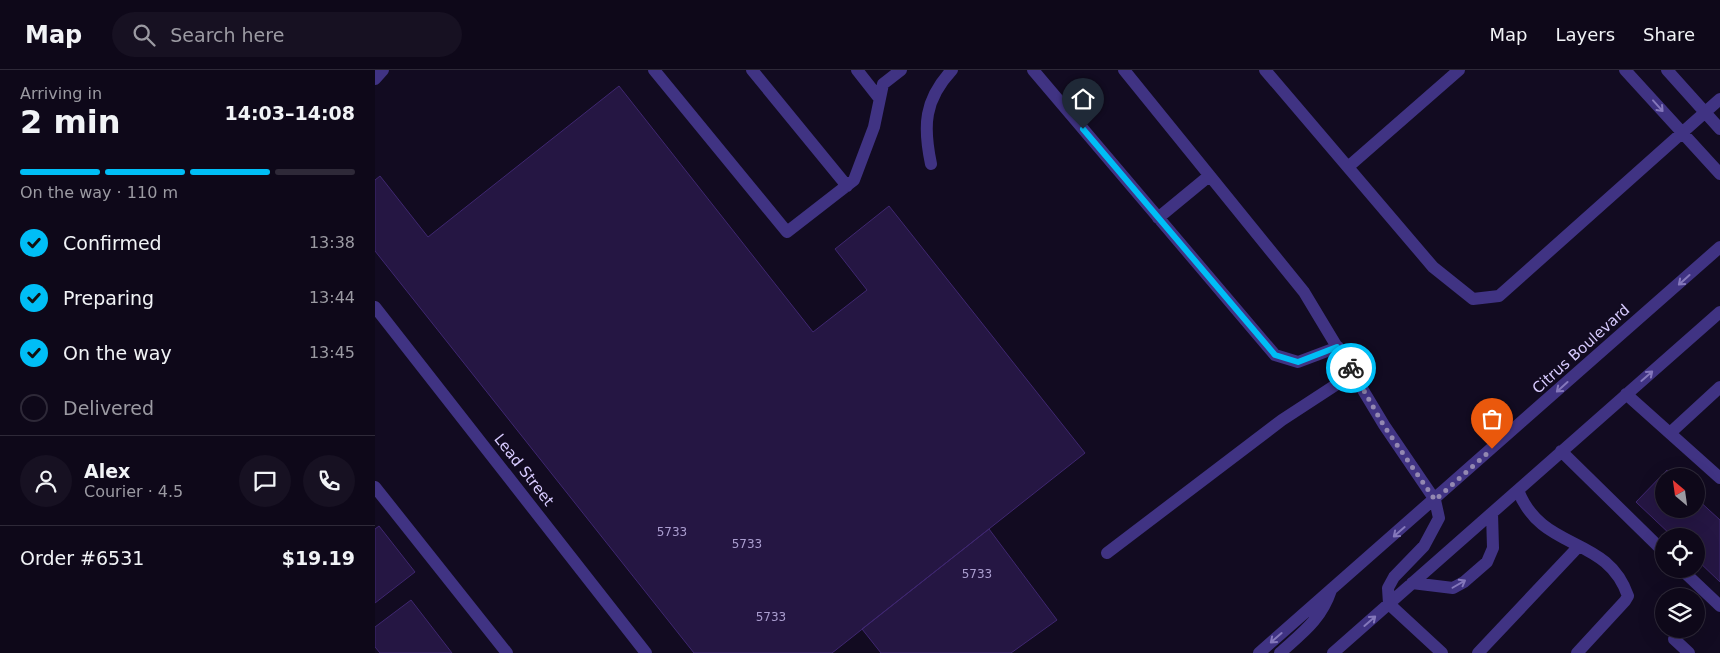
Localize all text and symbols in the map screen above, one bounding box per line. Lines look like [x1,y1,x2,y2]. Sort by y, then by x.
search box [112,12,462,57]
text: Map [25,21,82,49]
icon: search [130,21,158,49]
text: Search here [170,24,284,46]
text: Map [1489,24,1527,45]
text: Layers [1555,24,1615,45]
text: Share [1643,24,1695,45]
pin [1062,78,1104,129]
text: Arriving in [20,84,102,103]
icon: home [1069,85,1097,113]
one-way arrow [1652,100,1664,113]
text: 14:03–14:08 [225,102,355,124]
text: 2 min [20,103,121,141]
text: On the way · 110 m [20,183,178,202]
icon: check [20,229,48,257]
text: Confirmed [63,232,162,254]
text: 13:38 [309,233,355,252]
one-way arrow [1677,274,1690,285]
icon: check [20,284,48,312]
text: Preparing [63,287,154,309]
text: 13:44 [309,288,355,307]
street label: Citrus Boulevard [1529,301,1633,397]
icon: check [20,339,48,367]
text: On the way [63,342,172,364]
text: 13:45 [309,343,355,362]
courier [1326,343,1376,393]
icon: bike [1337,354,1365,382]
one-way arrow [1640,370,1653,382]
one-way arrow [1556,382,1569,393]
text: Delivered [63,397,154,419]
pin [1471,398,1513,449]
icon: bag [1478,405,1506,433]
street label: Lead Street [490,430,558,510]
button: person [20,455,72,507]
button: chat [239,455,291,507]
button: phone [303,455,355,507]
text: Alex [84,460,130,482]
north arrow [1655,468,1705,518]
map controls [1655,468,1705,638]
text: Courier · 4.5 [84,482,183,501]
house number: 5733 [657,525,687,539]
one-way arrow [1392,526,1405,538]
button: locate [1655,528,1705,578]
house number: 5733 [732,537,762,551]
text: Order #6531 [20,547,144,569]
text: $19.19 [282,547,355,569]
house number: 5733 [962,567,992,581]
one-way arrow [1452,579,1467,589]
button: layers [1655,588,1705,638]
house number: 5733 [756,610,786,624]
one-way arrow [1364,615,1377,627]
one-way arrow [1269,633,1282,644]

